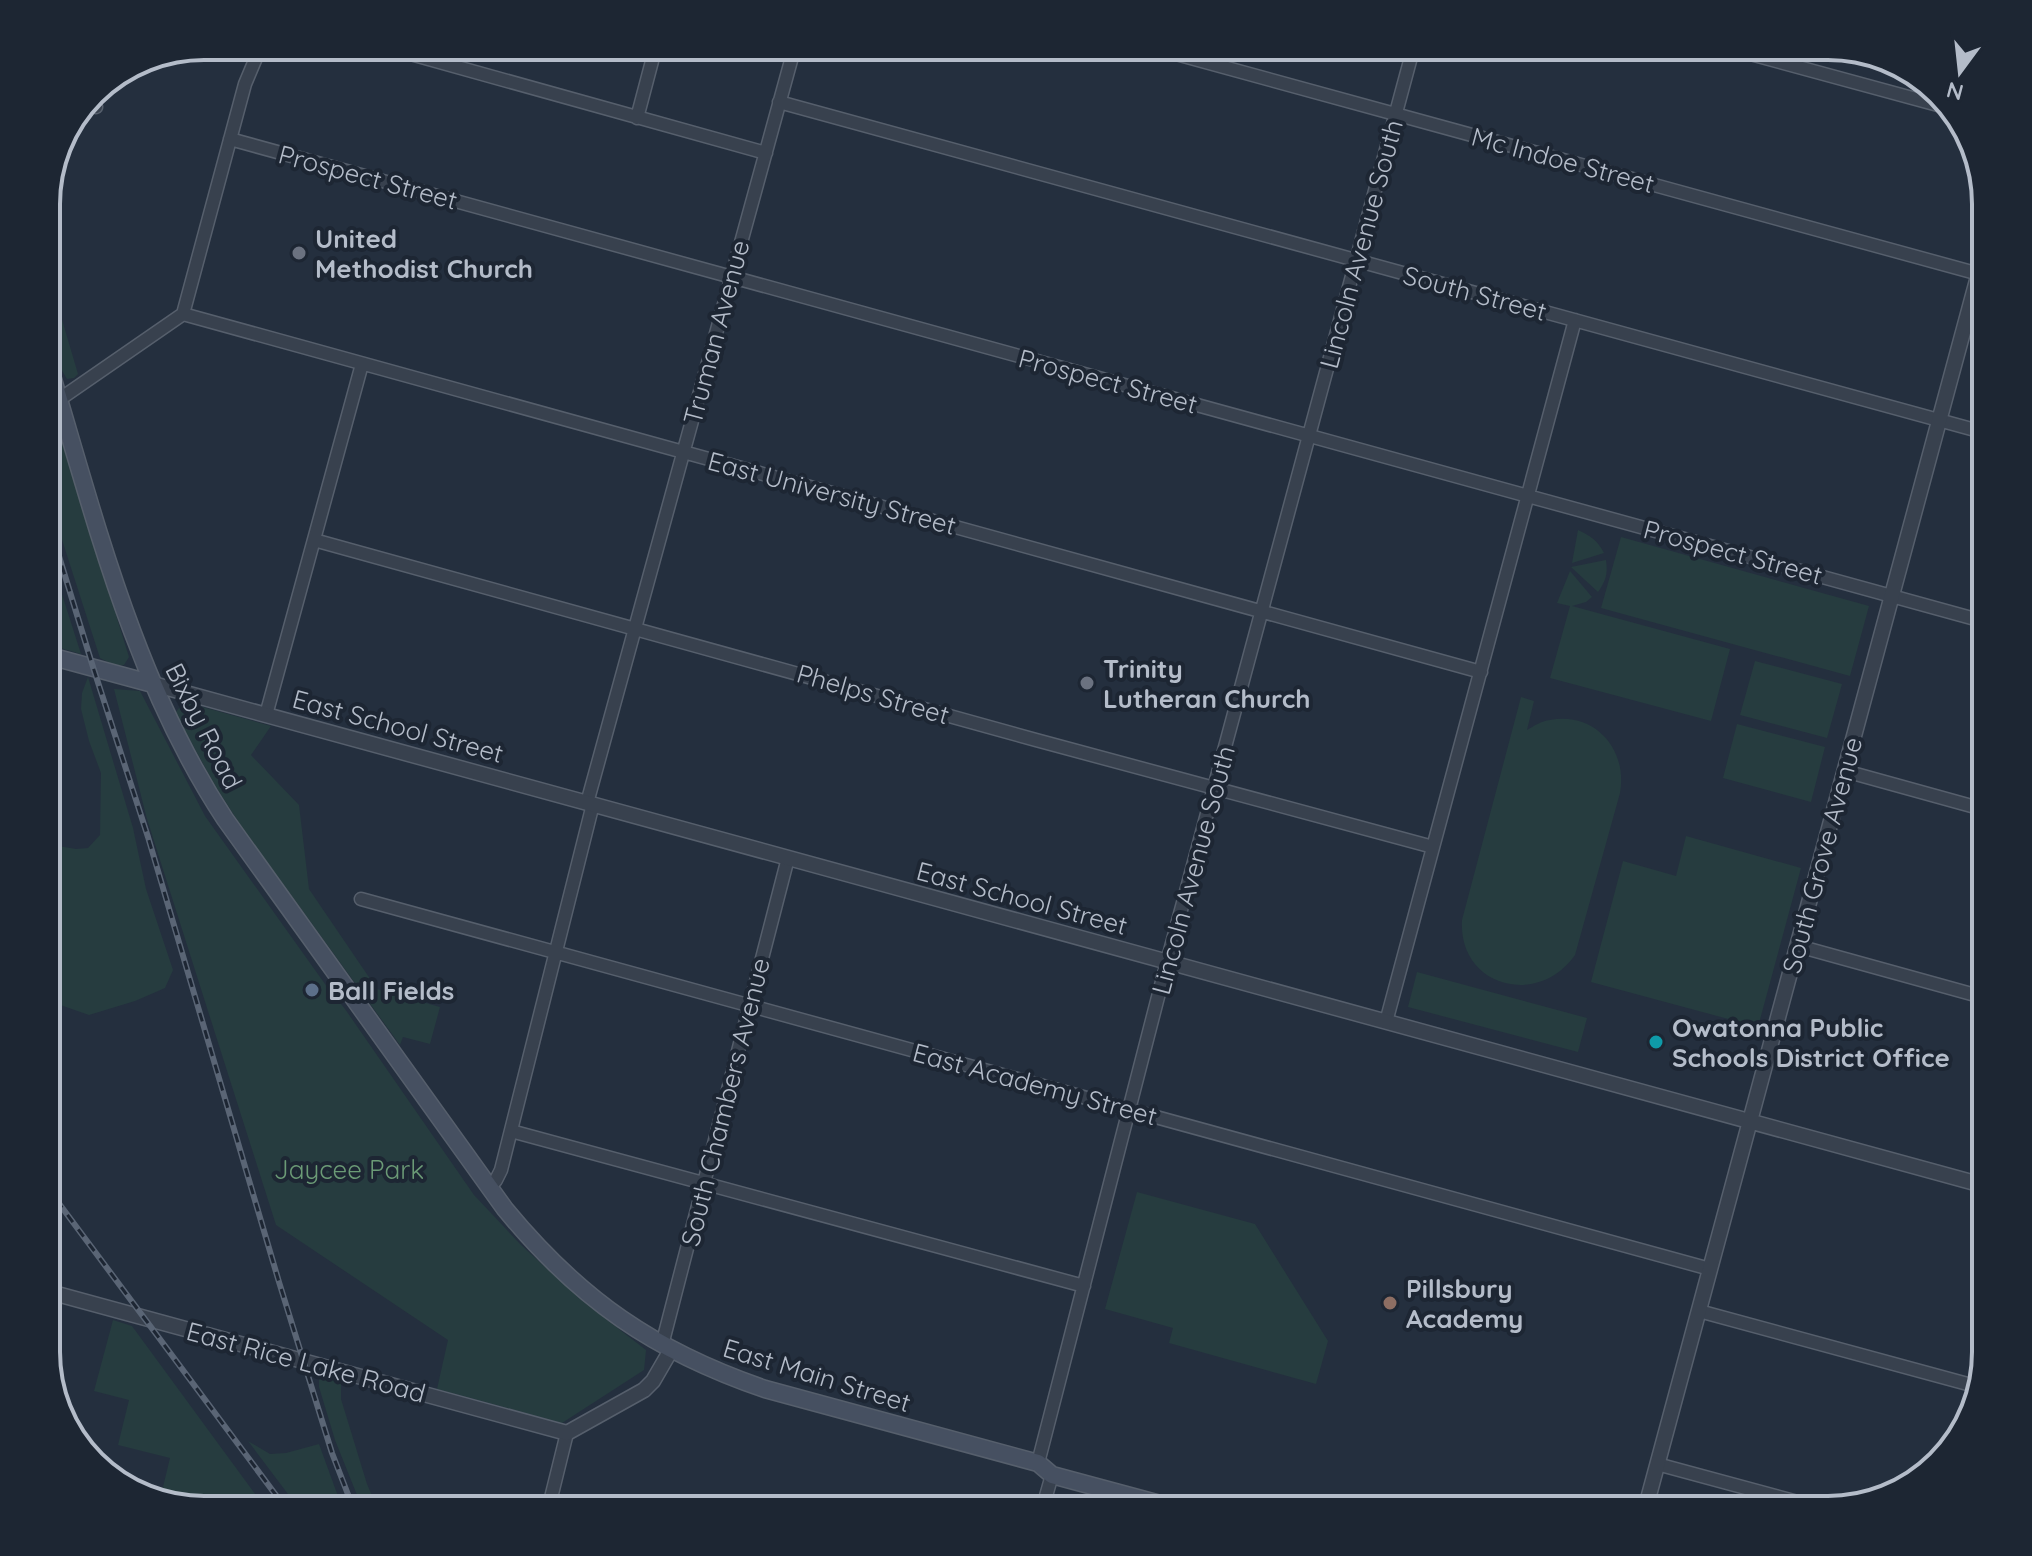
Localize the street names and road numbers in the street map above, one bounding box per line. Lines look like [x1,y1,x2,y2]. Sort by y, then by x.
street label: Lincoln Avenue South [1312,116,1410,372]
street label: Mc Indoe Street [1468,120,1658,200]
street label: Prospect Street [275,137,461,217]
street label: Truman Avenue [676,236,756,428]
street label: South Street [1400,258,1550,328]
street label: Prospect Street [1015,341,1201,421]
street label: East University Street [704,444,960,542]
street label: Prospect Street [1640,512,1826,592]
street label: Phelps Street [793,656,953,732]
street label: Bixby Road [158,657,250,795]
street label: East School Street [289,682,507,770]
street label: South Grove Avenue [1775,733,1869,977]
street label: Lincoln Avenue South [1144,742,1242,998]
street label: East School Street [913,854,1131,942]
street label: South Chambers Avenue [673,955,777,1249]
street label: East Academy Street [909,1035,1161,1133]
street label: East Rice Lake Road [183,1314,429,1410]
street label: East Main Street [719,1331,915,1419]

